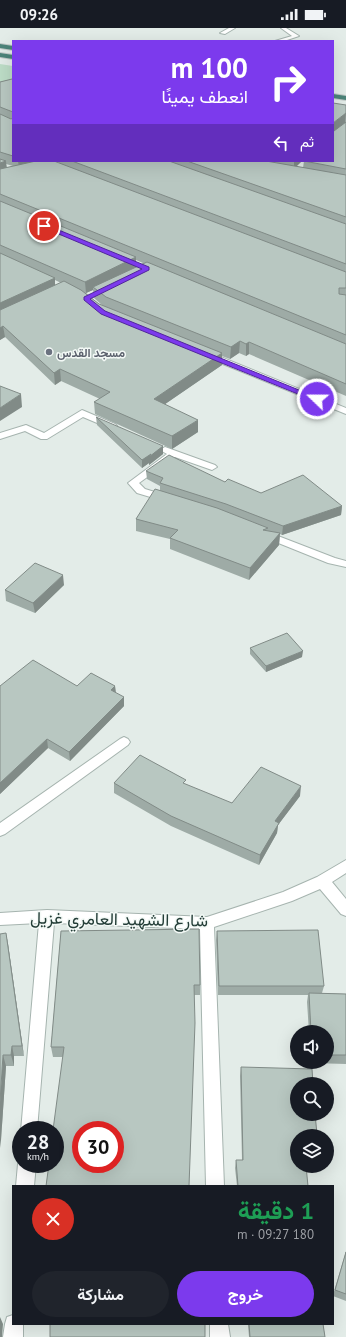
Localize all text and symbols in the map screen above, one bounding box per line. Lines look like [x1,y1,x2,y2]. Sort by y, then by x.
text: 09:26 [20,5,58,24]
text: 100 m [171,49,248,86]
icon: right [262,56,314,108]
text: انعطف يمينًا [161,85,248,108]
icon: left [270,132,292,154]
text: ثم [300,132,314,151]
pin [27,209,61,243]
icon: arrive [33,215,55,237]
place label: مسجد القدس [57,345,125,360]
marker: مسجد القدس [44,347,54,357]
position arrow [296,378,338,420]
street label: شارع الشهيد العامري غزيل [30,906,208,935]
map controls [290,1025,334,1173]
button: sound [290,1025,334,1069]
button: search [290,1077,334,1121]
speed limit sign: 30 [72,1121,124,1173]
text: 28 [27,1129,49,1155]
button: layers [290,1129,334,1173]
text: km/h [27,1150,49,1163]
text: 1 دقيقة [238,1195,314,1226]
button: close [32,1198,74,1240]
text: 180 m · 09:27 [237,1226,314,1243]
button: مشاركة [32,1271,169,1317]
button: خروج [177,1271,314,1317]

